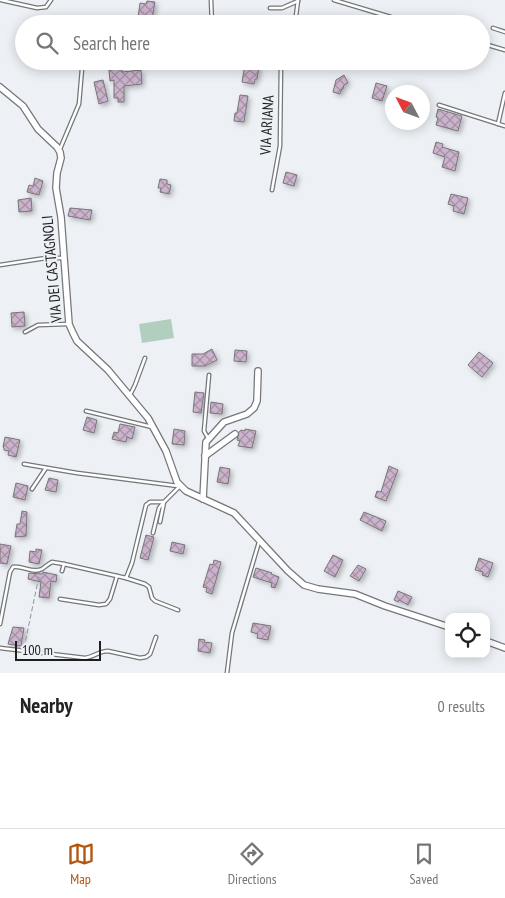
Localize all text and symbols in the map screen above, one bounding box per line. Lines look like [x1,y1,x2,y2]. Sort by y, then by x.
search box [15,15,490,70]
icon: search [33,29,61,57]
text: Search here [73,31,150,55]
north arrow [385,85,430,130]
street label: VIA ARIANA [255,94,278,156]
street label: VIA DEI CASTAGNOLI [37,215,66,324]
map controls [445,613,490,658]
button: locate [445,613,490,658]
scale bar [15,638,101,661]
text: 100 m [22,641,53,659]
text: Nearby [20,692,73,719]
text: 0 results [438,696,485,716]
tab: Map [67,840,95,888]
tab: Directions [228,840,276,888]
tab: Saved [410,840,438,888]

